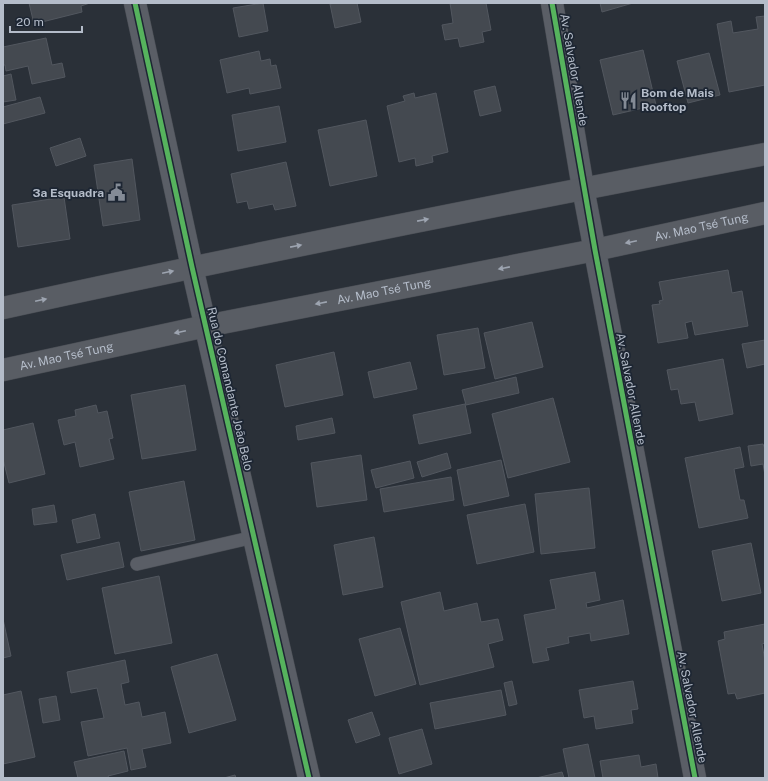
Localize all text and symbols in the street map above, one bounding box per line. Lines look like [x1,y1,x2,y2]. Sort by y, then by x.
scale bar [10,8,82,34]
street label: Av. Salvador Allende [557,13,591,128]
text: 20 m [16,15,44,29]
place label: Bom de Mais Rooftop [641,86,714,114]
restaurant icon: Bom de Mais Rooftop [618,90,638,110]
public building icon: 3a Esquadra [107,183,127,203]
place label: 3a Esquadra [32,186,104,200]
street label: Av. Mao Tsé Tung [653,210,750,244]
one-way arrow [417,217,429,223]
one-way arrow [625,239,637,245]
one-way arrow [289,243,302,249]
one-way arrow [498,265,510,271]
one-way arrow [162,269,174,275]
street label: Av. Mao Tsé Tung [336,275,432,307]
one-way arrow [35,296,47,302]
one-way arrow [315,301,327,307]
street label: Rua do Comandante João Belo [204,306,256,472]
one-way arrow [174,329,186,335]
street label: Av. Salvador Allende [613,332,649,446]
street label: Av. Mao Tsé Tung [18,339,115,373]
street label: Av. Salvador Allende [674,650,710,764]

